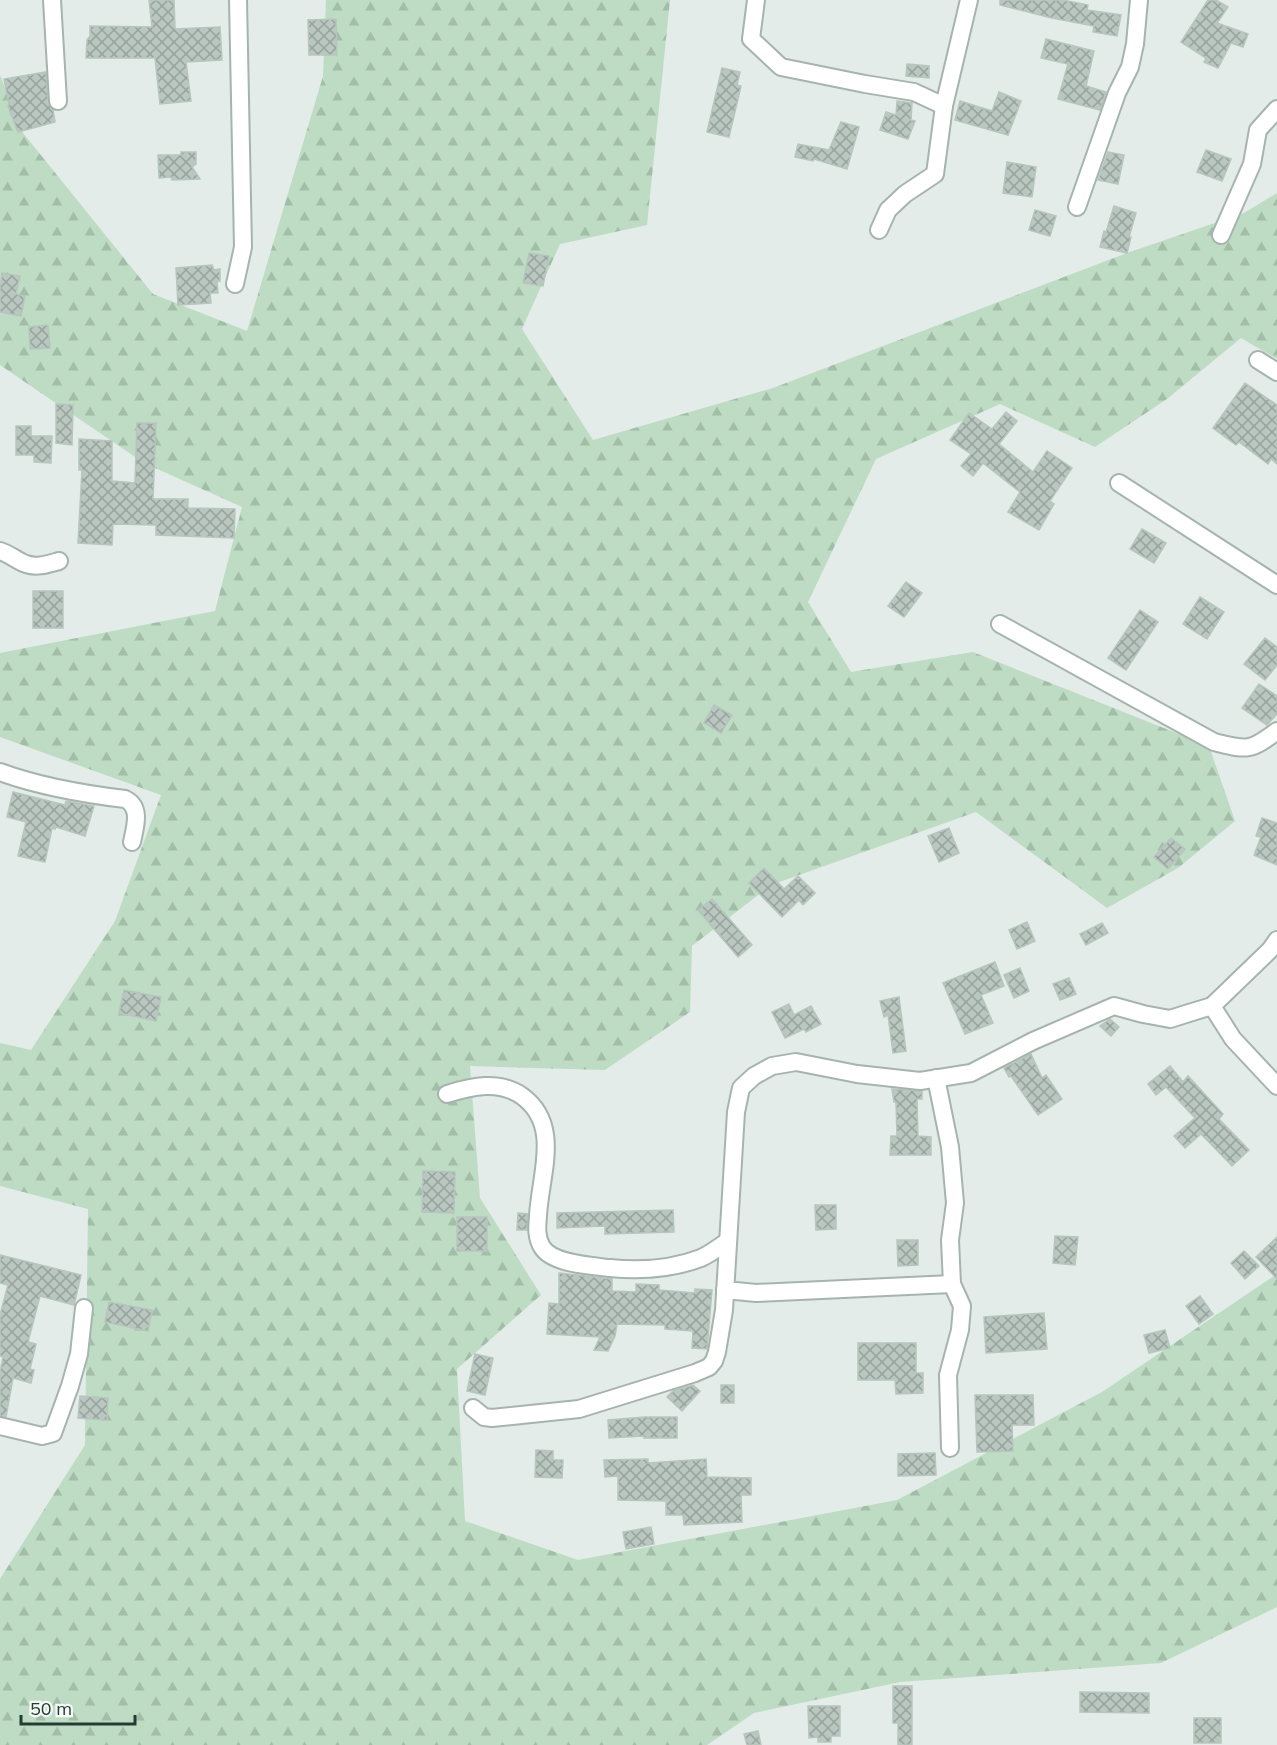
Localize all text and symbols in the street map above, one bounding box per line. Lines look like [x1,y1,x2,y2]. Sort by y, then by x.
scale bar [21,1688,135,1726]
text: 50 m [30,1697,72,1720]

